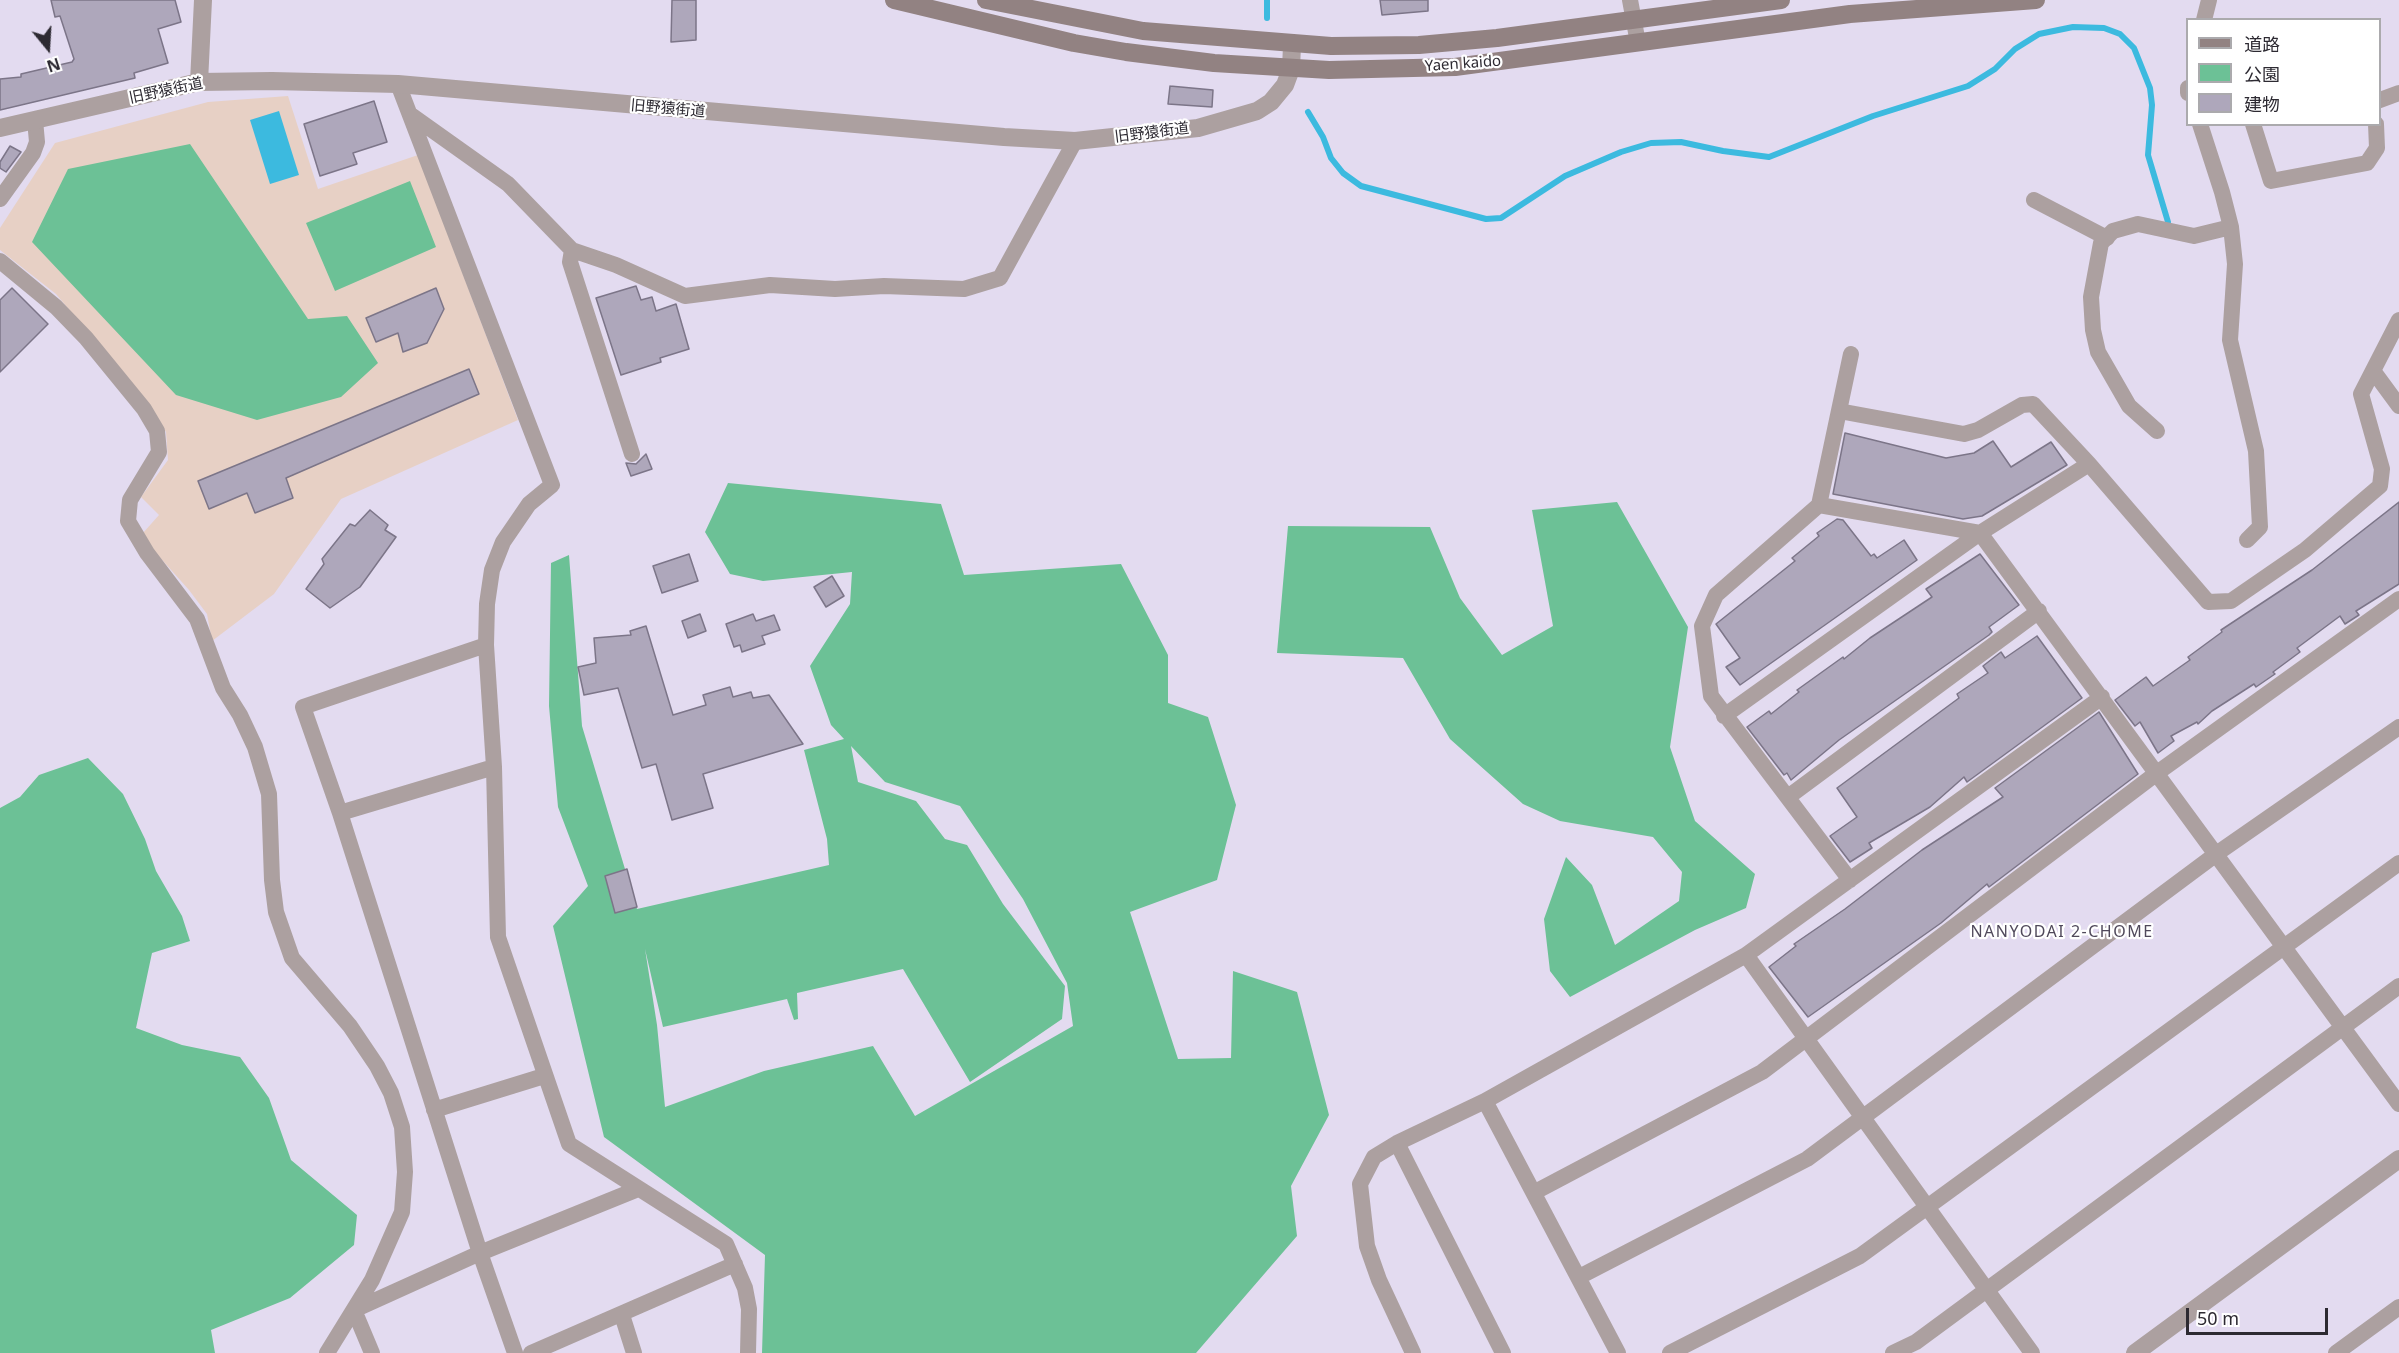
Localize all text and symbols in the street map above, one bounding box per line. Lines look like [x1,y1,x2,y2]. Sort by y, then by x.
north arrow [18,18,78,78]
legend [2186,18,2381,126]
text: 道路 [2244,32,2280,56]
street label: Yaen kaido [1424,52,1502,76]
text: N [44,53,63,78]
text: 公園 [2244,62,2280,86]
street label: 旧野猿街道 [127,74,205,108]
text: 建物 [2244,92,2280,116]
street label: 旧野猿街道 [630,97,706,121]
street label: 旧野猿街道 [1114,119,1190,147]
district label: NANYODAI 2-CHOME [1970,922,2154,942]
scale bar [2189,1296,2332,1334]
text: 50 m [2197,1306,2239,1330]

